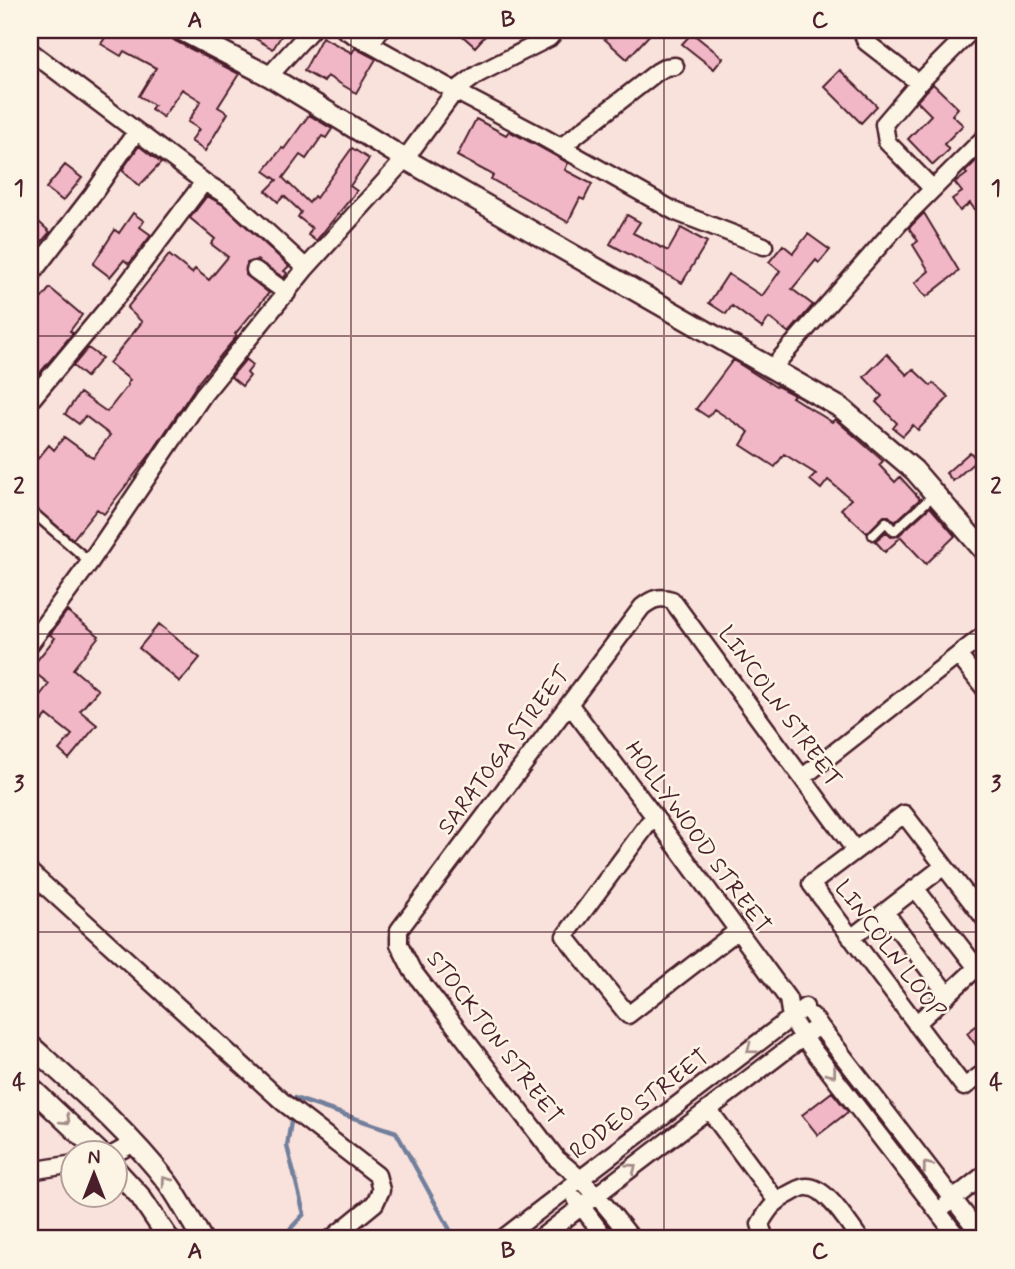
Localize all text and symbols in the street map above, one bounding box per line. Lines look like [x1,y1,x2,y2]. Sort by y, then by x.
text: A [187,6,203,36]
text: B [501,6,516,36]
text: C [812,6,829,36]
text: 1 [14,174,24,204]
text: 1 [991,174,1001,204]
text: 2 [13,472,25,502]
text: 2 [990,472,1002,502]
street label: LINCOLN STREET [710,620,848,794]
street label: SARATOGA STREET [432,660,579,841]
street label: HOLLYWOOD STREET [617,736,777,940]
text: 3 [14,770,25,800]
text: 3 [991,770,1002,800]
street label: LINCOLN LOOP [827,875,951,1026]
street label: STOCKTON STREET [419,945,569,1131]
one-way arrow [746,1040,759,1053]
street label: RODEO STREET [564,1043,716,1167]
one-way arrow [823,1065,836,1078]
text: 4 [12,1068,26,1098]
text: 4 [989,1068,1003,1098]
one-way arrow [58,1112,71,1124]
north arrow [60,1140,130,1210]
text: N [88,1146,100,1171]
one-way arrow [923,1161,936,1173]
one-way arrow [624,1164,637,1176]
one-way arrow [161,1177,174,1189]
text: A [187,1237,203,1267]
text: B [501,1237,516,1267]
text: C [812,1237,829,1267]

